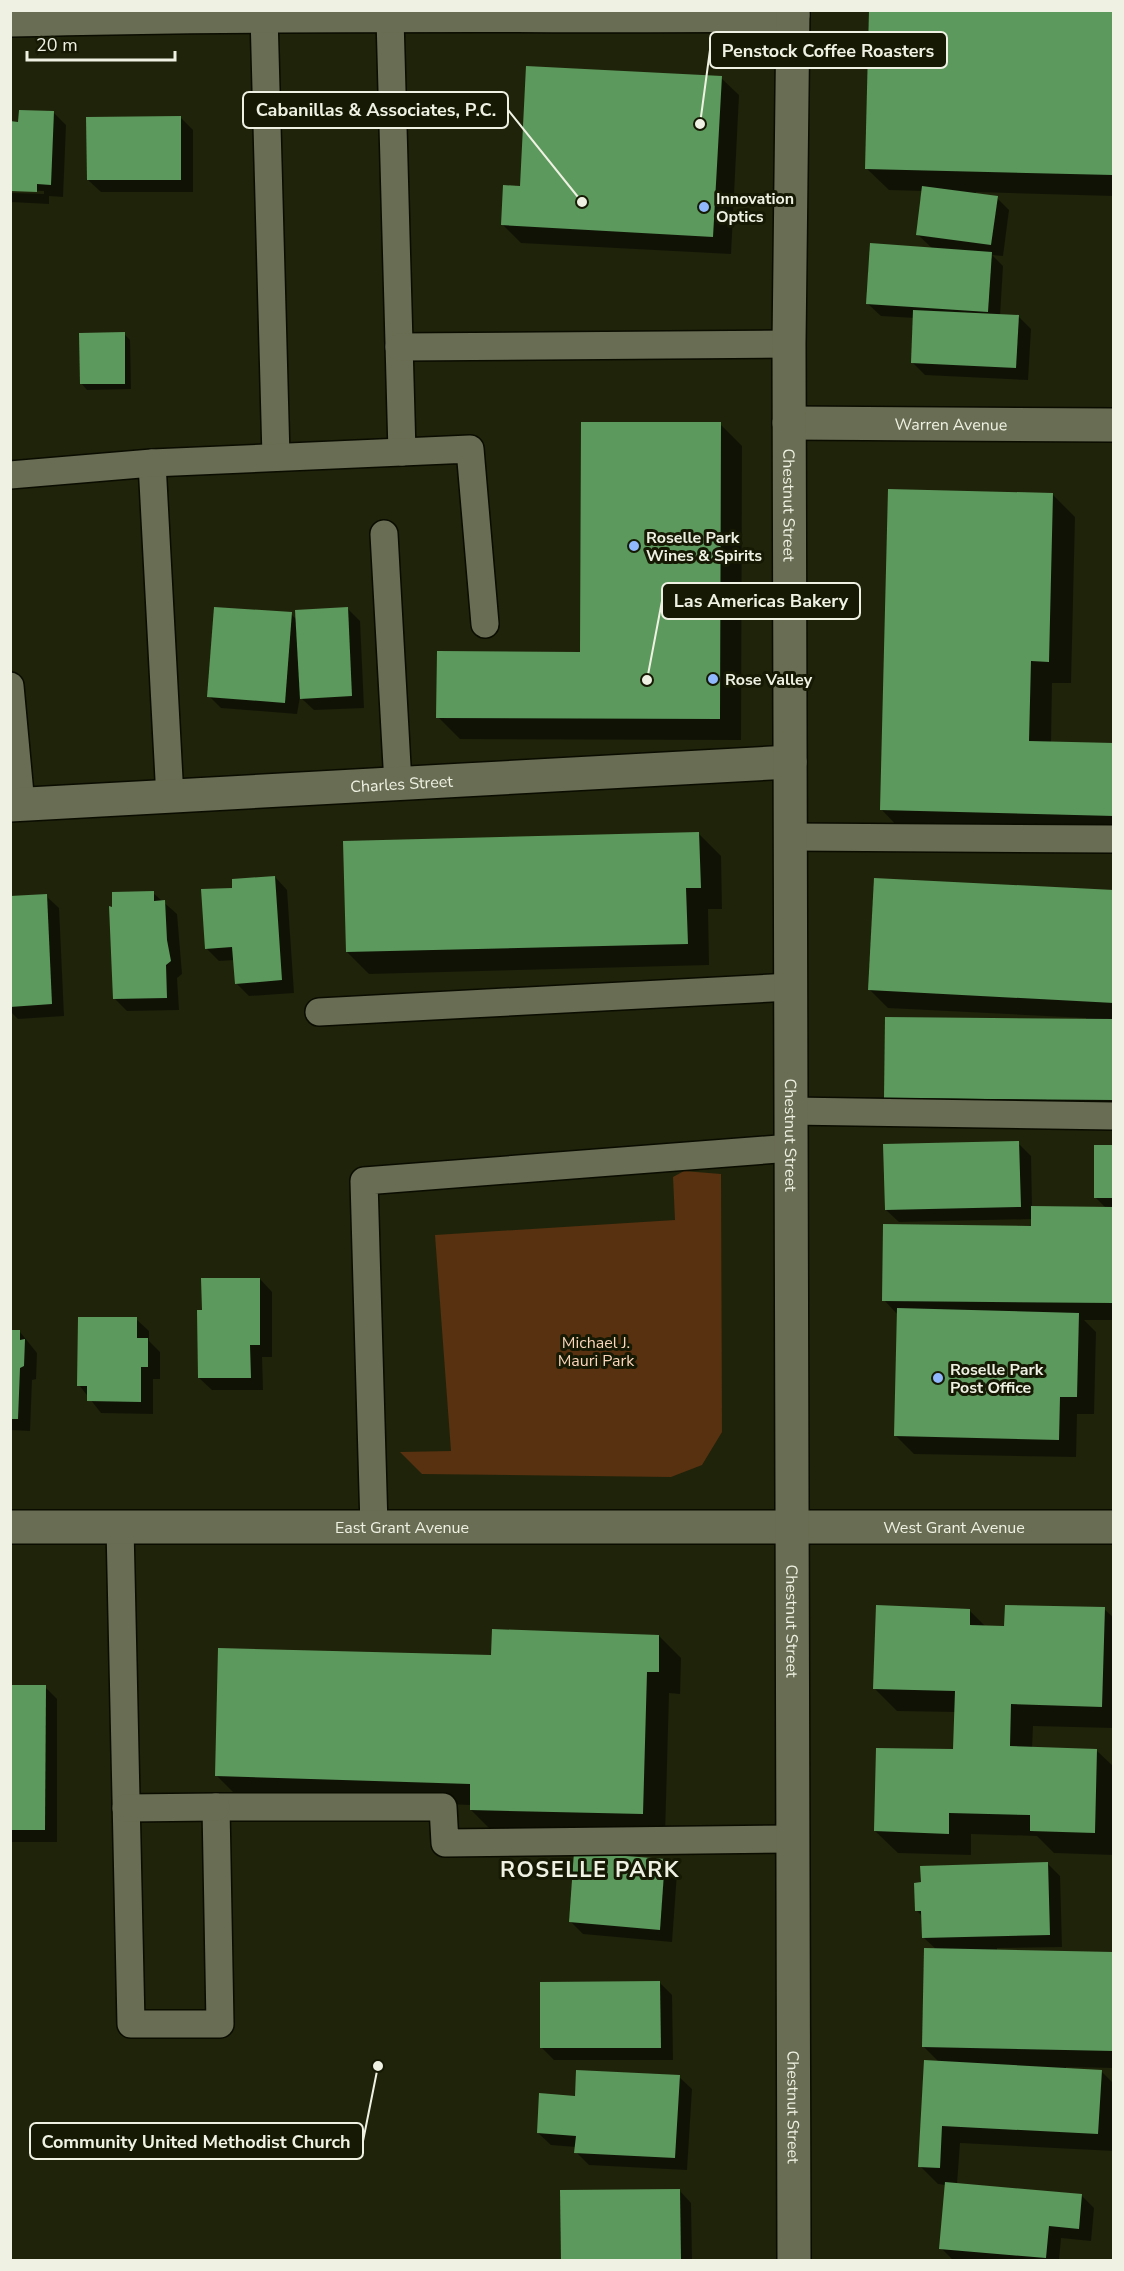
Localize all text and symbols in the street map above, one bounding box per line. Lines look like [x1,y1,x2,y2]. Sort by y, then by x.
scale bar [27,24,176,62]
callout: Penstock Coffee Roasters [710,32,947,68]
text: 20 m [36,33,78,57]
text: Penstock Coffee Roasters [722,39,934,63]
callout: Cabanillas & Associates, P.C. [243,92,508,128]
text: Cabanillas & Associates, P.C. [256,98,496,122]
place label: Innovation Optics [716,188,794,228]
marker: Innovation Optics [697,200,711,214]
street label: Warren Avenue [895,414,1007,436]
street label: Chestnut Street [777,448,800,562]
place label: Roselle Park Wines & Spirits [646,527,762,567]
marker: Roselle Park Wines & Spirits [627,539,641,553]
callout: Las Americas Bakery [662,583,860,619]
text: Las Americas Bakery [674,589,849,613]
place label: Rose Valley [725,669,813,691]
marker: Rose Valley [706,672,720,686]
street label: Charles Street [350,771,454,798]
street label: Chestnut Street [779,1078,801,1192]
park label: Michael J. Mauri Park [558,1332,635,1372]
place label: Roselle Park Post Office [950,1359,1044,1399]
marker: Roselle Park Post Office [931,1371,945,1385]
street label: East Grant Avenue [335,1517,469,1539]
street label: West Grant Avenue [883,1517,1025,1539]
street label: Chestnut Street [780,1564,802,1678]
district label: ROSELLE PARK [500,1855,680,1885]
street label: Chestnut Street [781,2050,804,2164]
callout: Community United Methodist Church [30,2123,363,2159]
text: Community United Methodist Church [41,2130,351,2154]

